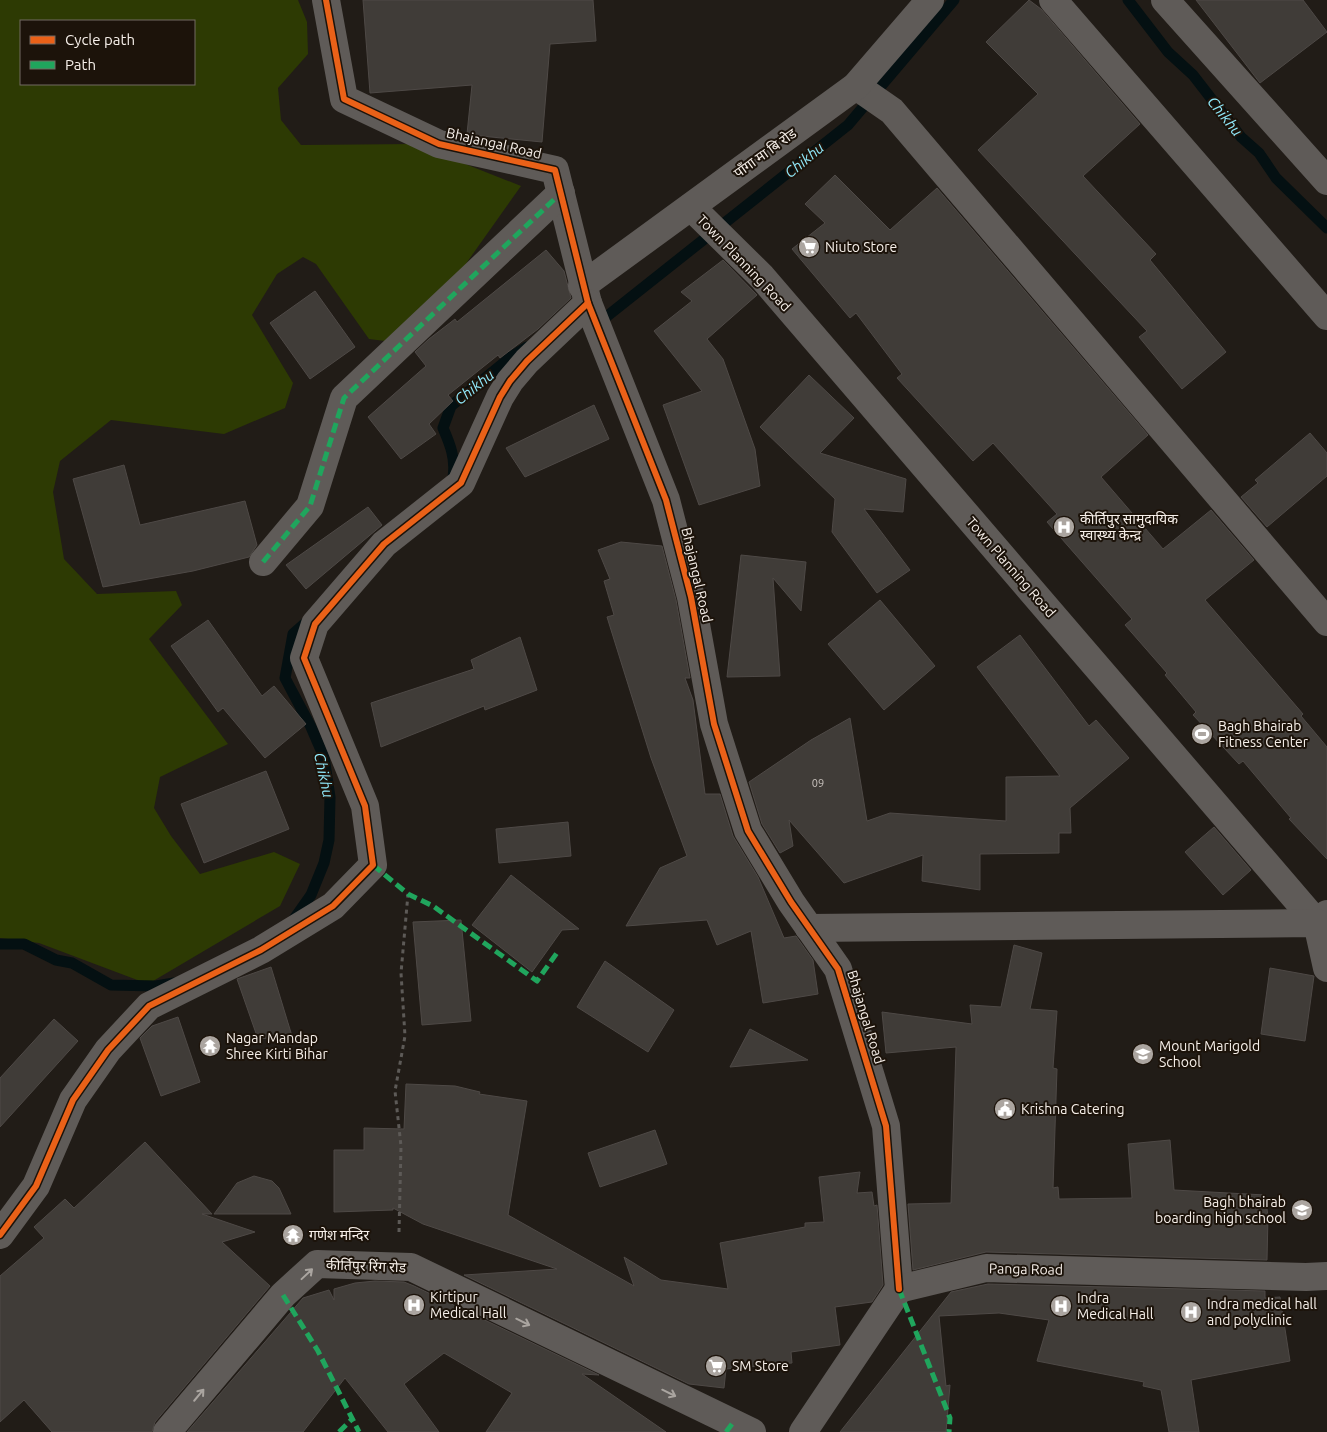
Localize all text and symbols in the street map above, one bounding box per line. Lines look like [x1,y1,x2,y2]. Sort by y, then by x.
legend [20,20,195,85]
text: Cycle path [65,31,135,48]
text: Path [65,56,96,73]
water label: Chikhu [1204,93,1246,139]
street label: Bhajangal Road [445,124,543,162]
street label: पाँगा मा बि रोड [730,124,800,181]
water label: Chikhu [781,139,827,181]
street label: Town Planning Road [694,212,794,314]
supermarket icon: Niuto Store [797,235,821,259]
place label: Niuto Store [825,239,897,255]
water label: Chikhu [451,366,497,408]
place label: कीर्तिपुर सामुदायिक स्वास्थ्य केन्द्र [1080,511,1178,543]
street label: Town Planning Road [963,514,1059,620]
hospital icon: कीर्तिपुर सामुदायिक स्वास्थ्य केन्द्र [1052,515,1076,539]
street label: Bhajangal Road [678,526,716,624]
place label: Bagh Bhairab Fitness Center [1218,718,1309,750]
sports icon: Bagh Bhairab Fitness Center [1190,722,1214,746]
water label: Chikhu [311,751,337,799]
house number: 09 [812,777,824,789]
street label: Bhajangal Road [844,968,888,1066]
place label: Nagar Mandap Shree Kirti Bihar [226,1030,328,1062]
temple icon: Nagar Mandap Shree Kirti Bihar [198,1034,222,1058]
place label: Mount Marigold School [1159,1038,1260,1070]
school or university icon: Mount Marigold School [1131,1042,1155,1066]
public building icon: Krishna Catering [993,1097,1017,1121]
place label: Krishna Catering [1021,1101,1124,1117]
place label: Bagh bhairab boarding high school [1155,1194,1286,1226]
school or university icon: Bagh bhairab boarding high school [1290,1198,1314,1222]
temple icon: गणेश मन्दिर [281,1223,305,1247]
place label: गणेश मन्दिर [309,1226,369,1243]
street label: कीर्तिपुर रिंग रोड [326,1257,407,1277]
street label: Panga Road [989,1260,1063,1278]
one-way arrow [300,1268,313,1279]
place label: Kirtipur Medical Hall [430,1289,507,1321]
place label: Indra Medical Hall [1077,1290,1154,1322]
hospital icon: Kirtipur Medical Hall [402,1293,426,1317]
hospital icon: Indra Medical Hall [1049,1294,1073,1318]
place label: Indra medical hall and polyclinic [1207,1296,1317,1328]
hospital icon: Indra medical hall and polyclinic [1179,1300,1203,1324]
one-way arrow [515,1318,530,1327]
supermarket icon: SM Store [704,1354,728,1378]
place label: SM Store [732,1358,789,1374]
one-way arrow [193,1389,204,1402]
one-way arrow [661,1389,676,1398]

